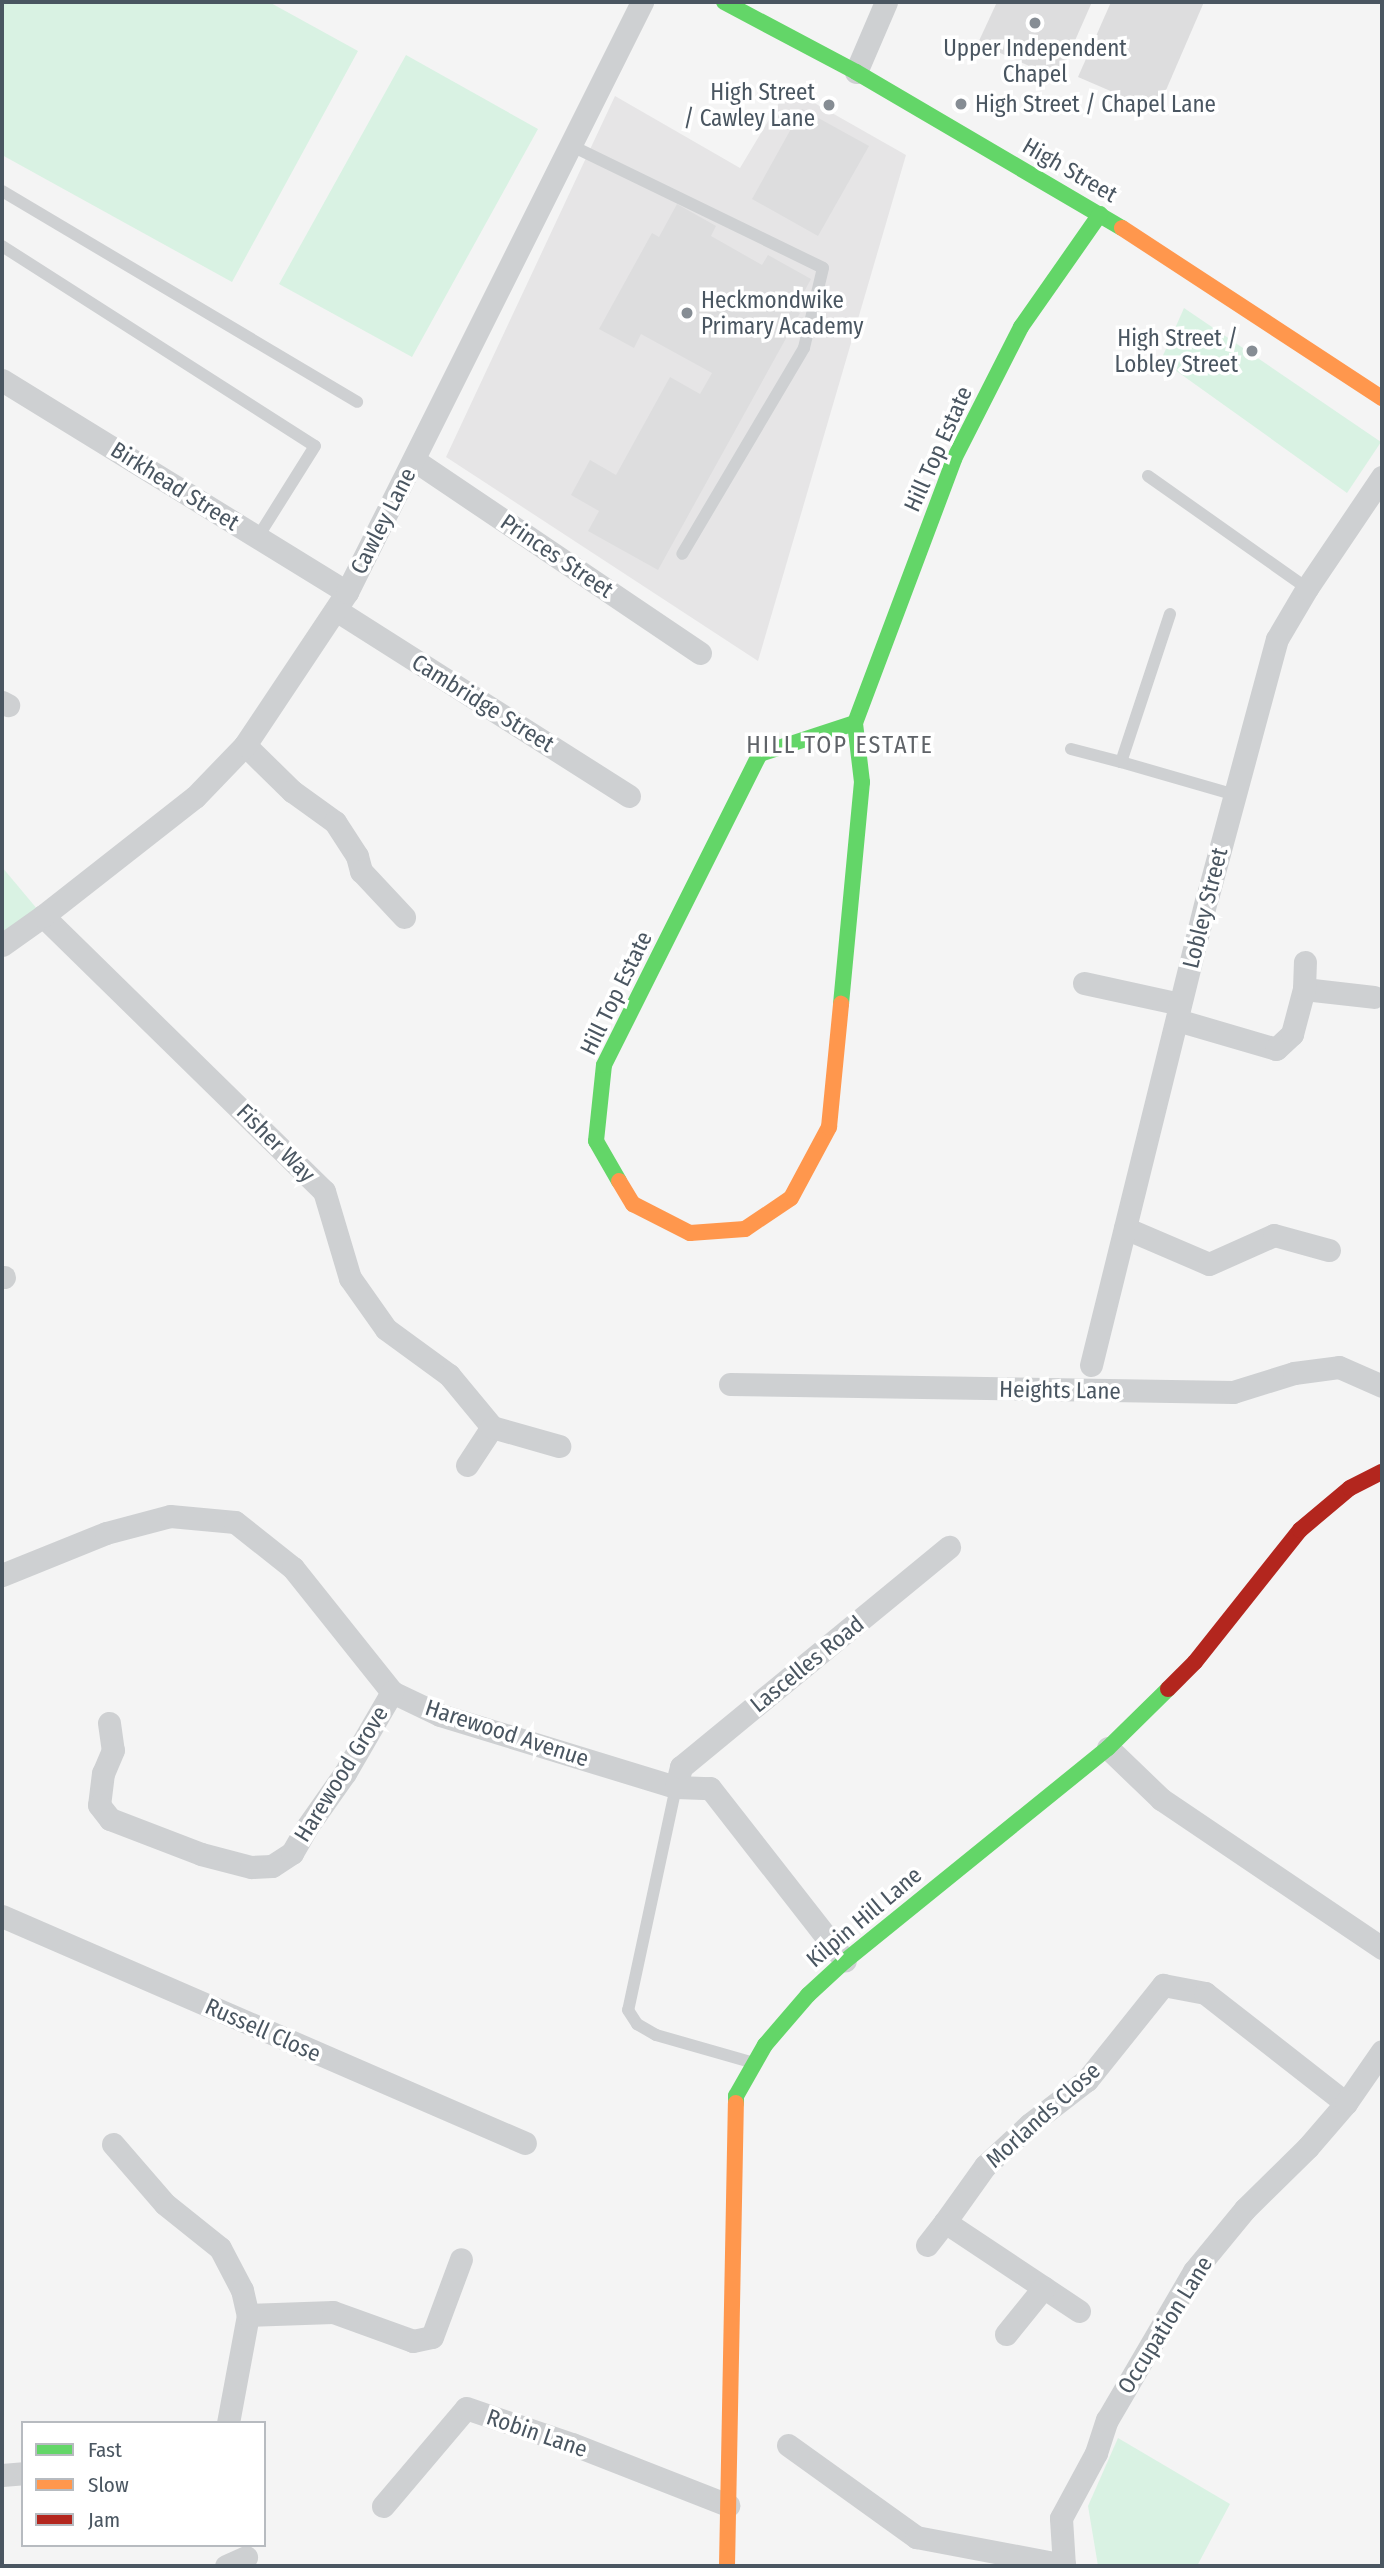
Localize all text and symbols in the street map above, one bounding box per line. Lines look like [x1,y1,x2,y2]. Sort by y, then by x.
marker: Upper Independent Chapel [1027,15,1043,31]
place label: Upper Independent Chapel [943,34,1127,88]
place label: High Street / Cawley Lane [683,78,815,132]
place label: High Street / Chapel Lane [975,90,1216,118]
marker: High Street / Chapel Lane [953,96,969,112]
marker: High Street / Cawley Lane [821,97,837,113]
street label: High Street [1018,132,1122,208]
place label: Heckmondwike Primary Academy [701,286,863,340]
marker: Heckmondwike Primary Academy [679,305,695,321]
place label: High Street / Lobley Street [1115,324,1238,378]
marker: High Street / Lobley Street [1244,343,1260,359]
street label: Hill Top Estate [898,382,978,516]
street label: Birkhead Street [106,436,244,536]
street label: Cawley Lane [345,463,421,579]
street label: Princes Street [495,508,619,604]
street label: Cambridge Street [407,648,559,758]
district label: HILL TOP ESTATE [748,732,932,760]
street label: Lobley Street [1177,845,1233,971]
street label: Hill Top Estate [574,927,658,1059]
street label: Fisher Way [231,1098,321,1188]
street label: Heights Lane [999,1375,1121,1405]
street label: Lascelles Road [745,1610,869,1718]
street label: Harewood Avenue [422,1694,592,1772]
street label: Harewood Grove [288,1701,394,1847]
street label: Kilpin Hill Lane [801,1861,927,1973]
street label: Russell Close [201,1992,325,2068]
street label: Morlands Close [980,2057,1106,2173]
street label: Occupation Lane [1112,2251,1218,2399]
street label: Robin Lane [483,2403,591,2463]
legend [21,2421,266,2547]
text: Fast [88,2437,122,2463]
text: Slow [88,2472,129,2498]
text: Jam [88,2507,120,2533]

